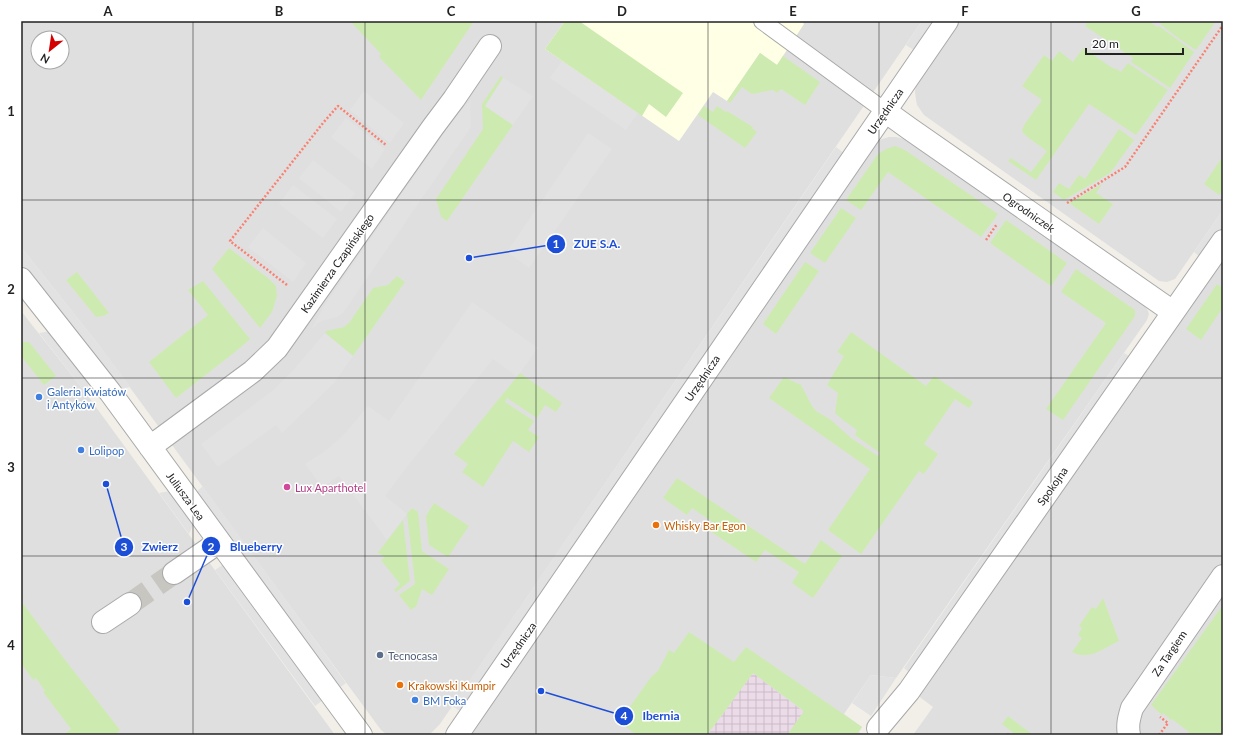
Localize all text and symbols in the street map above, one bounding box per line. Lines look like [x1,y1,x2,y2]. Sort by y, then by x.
text: A [102,3,113,19]
text: B [275,3,284,19]
text: C [447,3,456,19]
text: D [617,3,627,19]
text: E [789,3,797,19]
text: F [961,3,969,19]
text: G [1131,3,1141,19]
north arrow [30,30,70,70]
scale bar [1086,30,1183,56]
text: 20 m [1092,36,1119,51]
text: N [38,51,52,67]
street label: Urzędnicza [864,85,906,137]
text: 1 [7,103,15,119]
street label: Ogrodniczek [1000,189,1058,235]
street label: Kazimierza Czapińskiego [298,211,376,315]
callout: ZUE S.A. [546,232,628,256]
text: 1 [553,236,560,251]
text: ZUE S.A. [574,236,620,251]
text: 2 [7,281,15,297]
street label: Urzędnicza [682,352,722,404]
place label: Galeria Kwiatów i Antyków [47,385,126,411]
marker: Galeria Kwiatów i Antyków [34,392,44,402]
place label: Lolipop [89,444,124,457]
marker: Lolipop [76,445,86,455]
text: 3 [7,459,15,475]
street label: Spokojna [1034,464,1070,508]
street label: Juliusza Lea [164,469,208,523]
place label: Lux Aparthotel [295,481,366,494]
marker: Lux Aparthotel [282,482,292,492]
place label: Whisky Bar Egon [664,519,746,532]
marker: Whisky Bar Egon [651,520,661,530]
callout: Blueberry [201,534,290,558]
callout: Zwierz [114,535,186,559]
text: 3 [121,539,128,554]
text: Zwierz [142,539,179,554]
text: 2 [208,539,215,554]
text: Blueberry [230,539,283,554]
street label: Urzędnicza [497,619,539,671]
street label: Za Targiem [1149,628,1189,678]
text: 4 [7,637,15,653]
place label: Tecnocasa [388,649,438,662]
marker: Tecnocasa [375,650,385,660]
place label: Krakowski Kumpir [408,679,496,692]
marker: Krakowski Kumpir [395,680,405,690]
place label: BM Foka [423,694,466,707]
marker: BM Foka [410,695,420,705]
callout: Ibernia [614,704,687,728]
text: 4 [621,708,628,723]
text: Ibernia [642,708,680,723]

